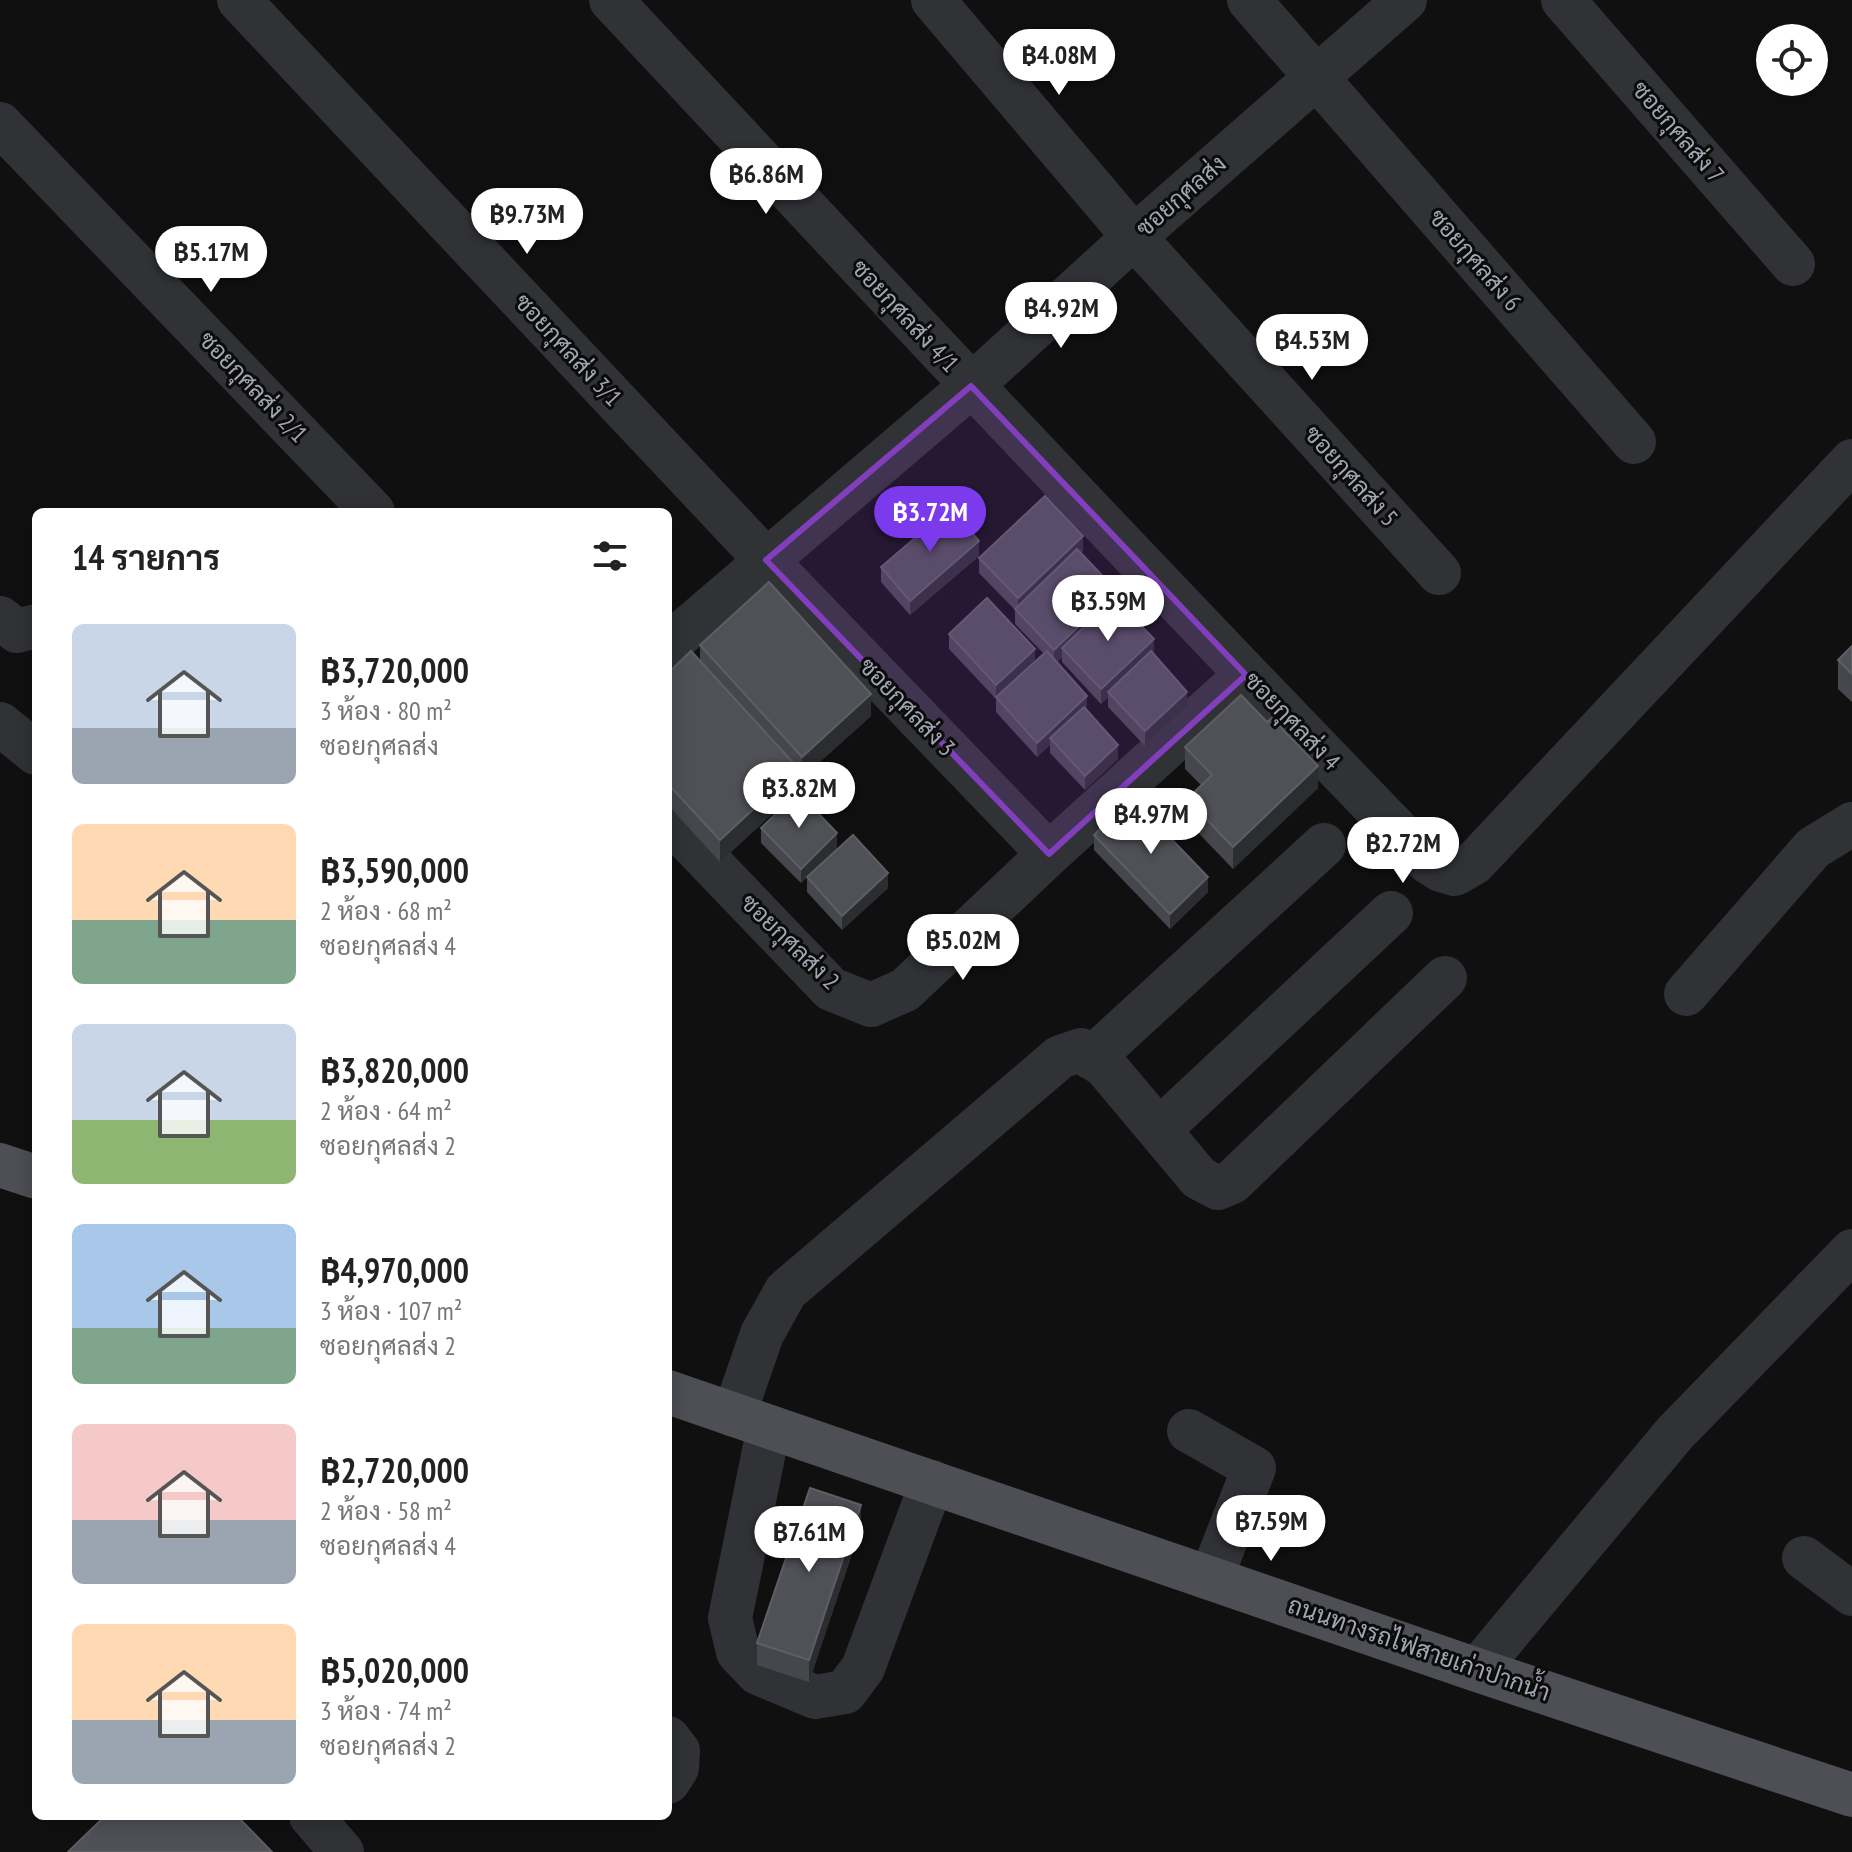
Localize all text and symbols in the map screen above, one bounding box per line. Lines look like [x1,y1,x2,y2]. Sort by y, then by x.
map controls [1756,24,1828,96]
button: locate [1756,24,1828,96]
pin: ฿4.08M [994,29,1124,97]
text: ฿4.08M [1021,38,1097,71]
street label: ซอยกุศลส่ง 7 [1625,74,1731,190]
pin: ฿6.86M [701,148,831,216]
street label: ซอยกุศลส่ง [1129,148,1233,244]
text: ฿6.86M [728,157,804,190]
pin: ฿9.73M [462,188,592,256]
text: ฿9.73M [489,197,565,230]
street label: ซอยกุศลส่ง 6 [1422,202,1528,318]
pin: ฿5.17M [146,226,276,294]
text: ฿5.17M [173,235,249,268]
street label: ซอยกุศลส่ง 4/1 [844,253,966,379]
pin: ฿4.92M [996,282,1126,350]
street label: ซอยกุศลส่ง 3/1 [507,287,629,413]
text: ฿4.92M [1023,291,1099,324]
pin: ฿4.53M [1247,314,1377,382]
text: ฿4.53M [1274,323,1350,356]
street label: ซอยกุศลส่ง 2/1 [192,324,314,450]
street label: ซอยกุศลส่ง 5 [1297,419,1405,533]
pin: ฿3.72M [865,486,995,554]
text: ฿3.72M [892,495,968,528]
icon: filters [588,534,632,578]
text: 14 รายการ [72,535,220,579]
pin: ฿3.59M [1043,575,1173,643]
text: ฿3.59M [1070,584,1146,617]
text: ฿3,720,000 [320,648,469,692]
street label: ซอยกุศลส่ง 3 [852,651,962,763]
icon: home [136,656,232,752]
street label: ซอยกุศลส่ง 4 [1237,665,1347,777]
text: 3 ห้อง · 80 m² [320,694,452,727]
text: ซอยกุศลส่ง [320,729,439,762]
pin: ฿3.82M [734,762,864,830]
text: ฿3.82M [761,771,837,804]
pin: ฿4.97M [1086,788,1216,856]
text: ฿4.97M [1113,797,1189,830]
pin: ฿2.72M [1338,817,1468,885]
text: ฿2.72M [1365,826,1441,859]
text: ฿3,590,000 [320,848,469,892]
icon: home [136,856,232,952]
street label: ซอยกุศลส่ง 2 [734,887,846,997]
text: 2 ห้อง · 68 m² [320,894,452,927]
pin: ฿5.02M [898,914,1028,982]
text: ฿5.02M [925,923,1001,956]
text: ซอยกุศลส่ง 4 [320,929,456,962]
text: ฿3,820,000 [320,1048,469,1092]
icon: home [136,1056,232,1152]
text: 2 ห้อง · 64 m² [320,1094,452,1127]
text: ซอยกุศลส่ง 2 [320,1129,456,1162]
text: ฿4,970,000 [320,1248,469,1292]
icon: home [136,1256,232,1352]
text: 3 ห้อง · 107 m² [320,1294,462,1327]
text: ซอยกุศลส่ง 2 [320,1329,456,1362]
text: ฿2,720,000 [320,1448,469,1492]
icon: home [136,1456,232,1552]
text: 2 ห้อง · 58 m² [320,1494,452,1527]
pin: ฿7.59M [1206,1495,1336,1563]
text: ฿7.59M [1234,1504,1308,1537]
pin: ฿7.61M [744,1506,874,1574]
text: ฿7.61M [772,1515,846,1548]
text: ซอยกุศลส่ง 4 [320,1529,456,1562]
street label: ถนนทางรถไฟสายเก่าปากน้ำ [1284,1585,1556,1708]
text: ฿5,020,000 [320,1648,469,1692]
icon: home [136,1656,232,1752]
text: 3 ห้อง · 74 m² [320,1694,452,1727]
text: ซอยกุศลส่ง 2 [320,1729,456,1762]

